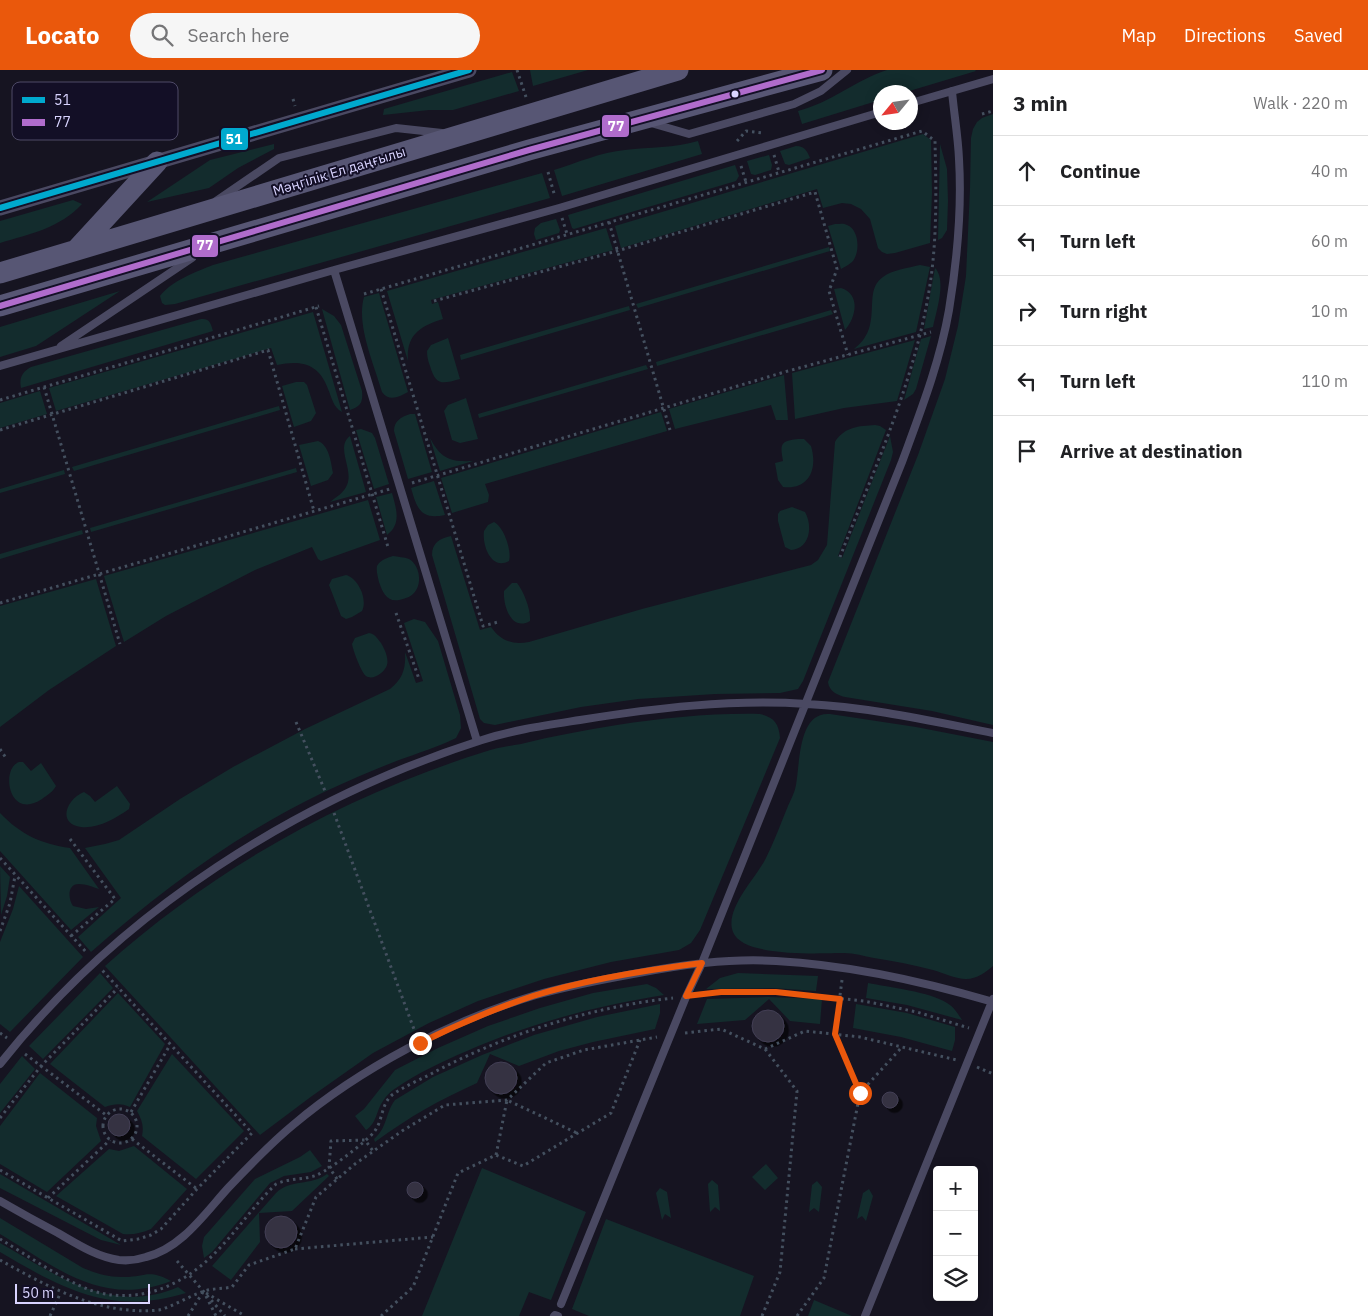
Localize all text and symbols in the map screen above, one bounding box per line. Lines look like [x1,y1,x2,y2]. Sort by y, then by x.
search box [130,13,480,58]
text: Locato [25,19,100,51]
icon: search [148,21,176,49]
text: Search here [188,23,289,47]
text: Map [1121,24,1156,47]
text: Directions [1184,24,1266,47]
text: Saved [1294,24,1343,47]
legend [12,82,178,140]
north arrow [873,85,918,130]
unlabelled marker [730,89,740,99]
text: 3 min [1013,89,1068,117]
text: 51 [54,91,71,109]
text: Walk · 220 m [1253,93,1348,113]
text: 77 [54,113,71,131]
line badge: 77 [601,114,630,138]
text: 77 [608,117,624,135]
line badge: 51 [220,127,249,151]
text: 51 [226,130,243,148]
street label: Мәңгілік Ел даңғылы [270,142,408,200]
icon: ahead [1013,157,1041,185]
text: Continue [1060,159,1140,183]
text: 40 m [1311,161,1348,181]
icon: left [1013,227,1041,255]
text: Turn left [1060,229,1136,253]
text: 60 m [1311,231,1348,251]
line badge: 77 [191,234,219,258]
text: 77 [197,236,213,254]
icon: right [1013,297,1041,325]
text: Turn right [1060,299,1147,323]
text: 10 m [1311,301,1348,321]
icon: left [1013,367,1041,395]
text: Turn left [1060,369,1136,393]
text: 110 m [1301,371,1348,391]
icon: arrive [1013,437,1041,465]
text: Arrive at destination [1060,439,1243,463]
route end [409,1032,432,1055]
route start [849,1082,872,1105]
map controls [933,1166,978,1301]
button: + [933,1166,978,1211]
button: − [933,1211,978,1256]
button: layers [933,1256,978,1301]
scale bar [15,1281,150,1304]
text: 50 m [22,1284,54,1302]

